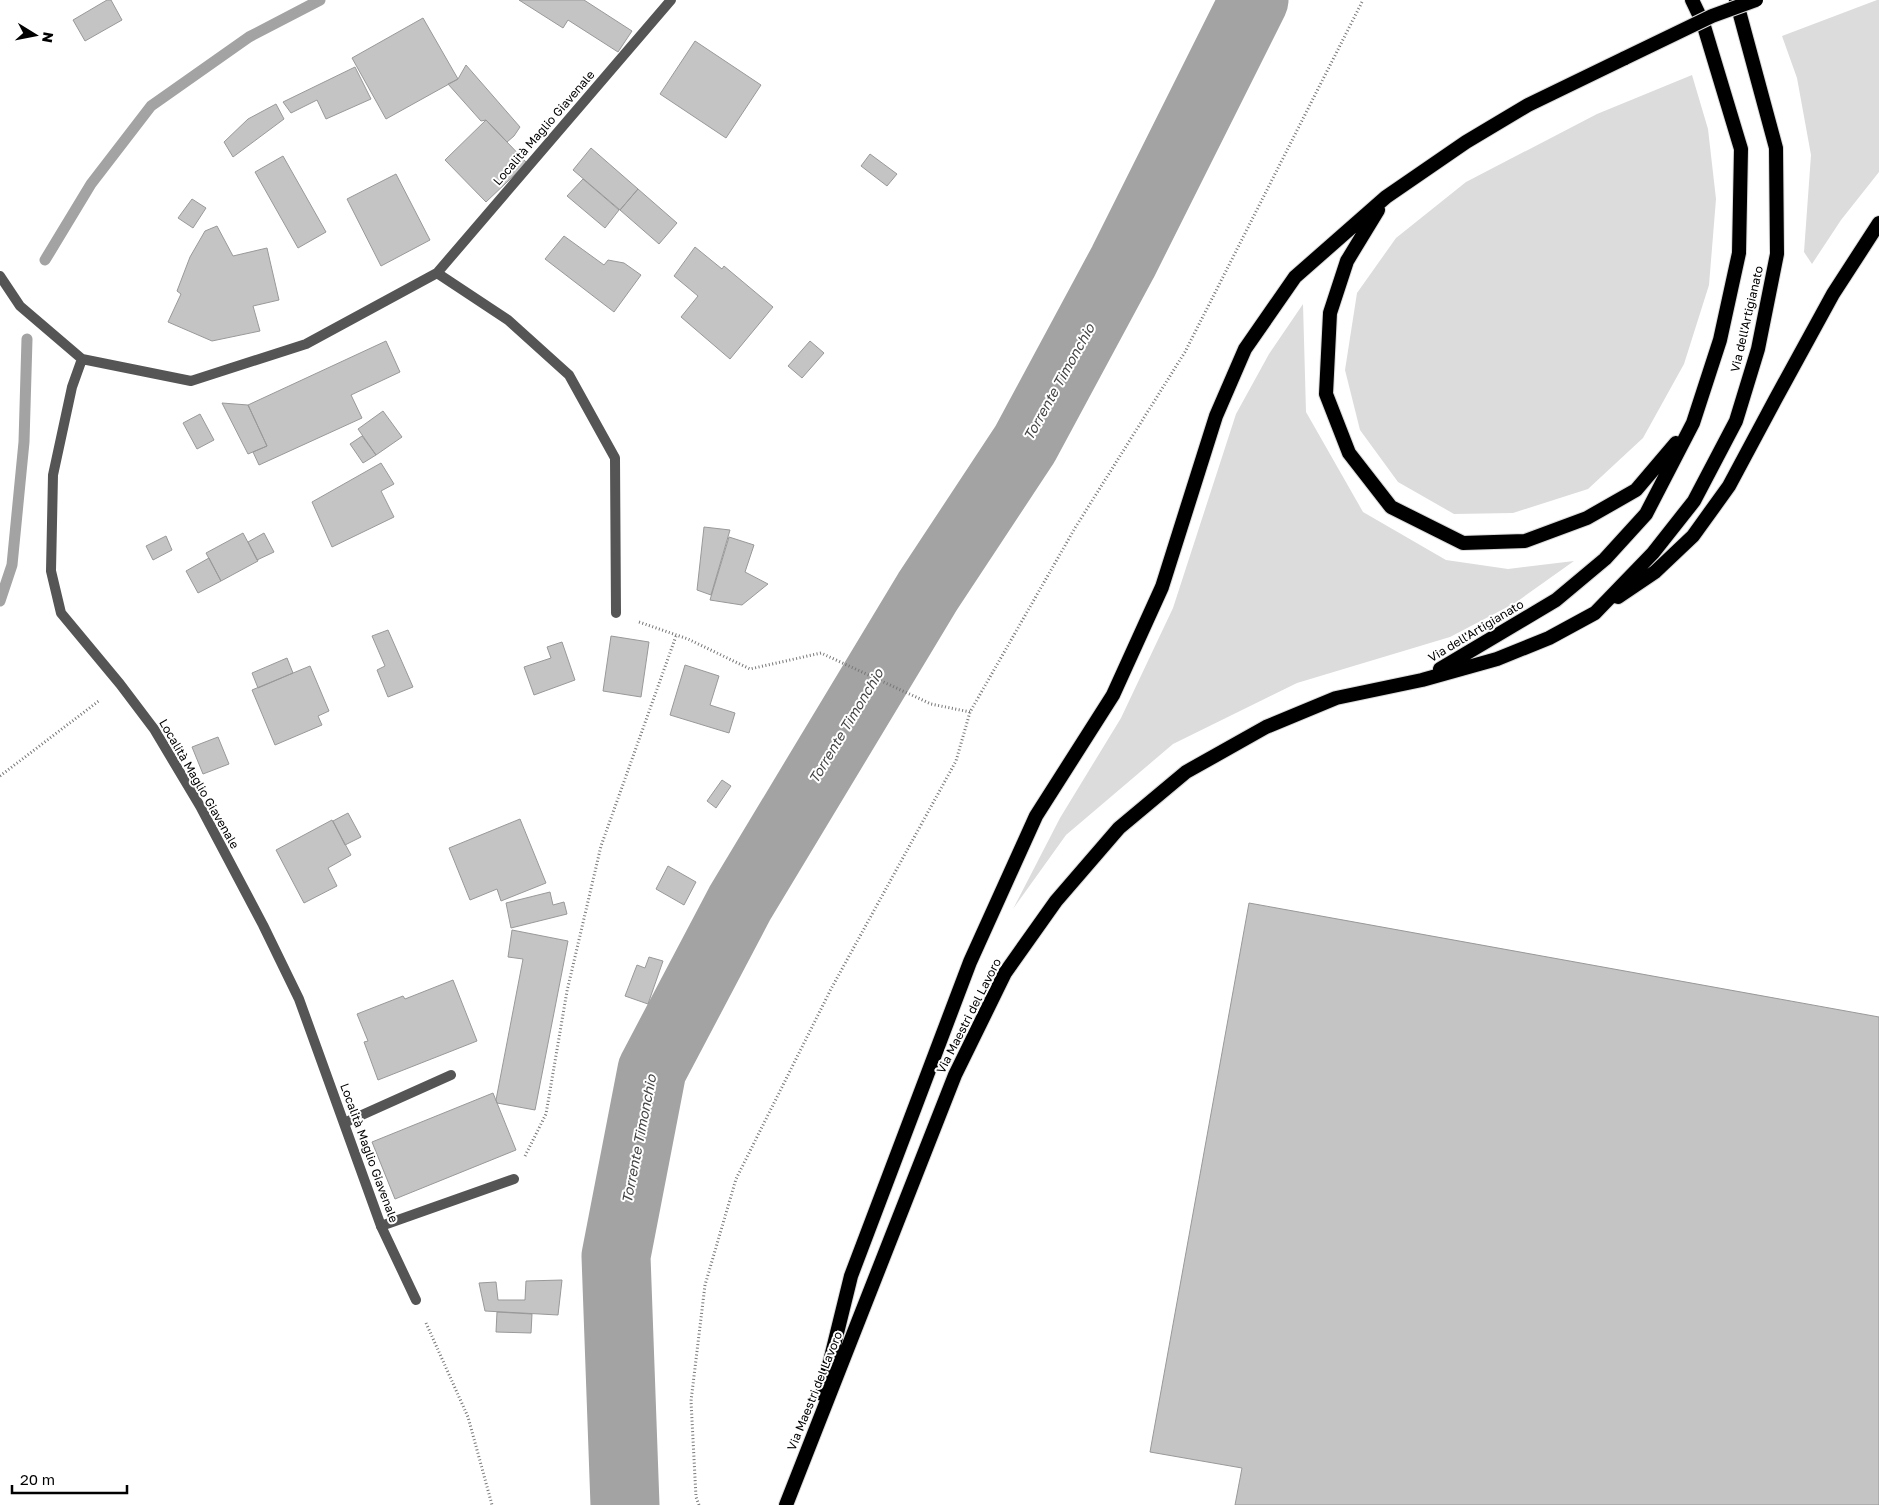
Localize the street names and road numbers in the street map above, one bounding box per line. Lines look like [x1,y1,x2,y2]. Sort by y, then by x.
street label: Località Maglio Giavenale [490,67,598,188]
street label: Via dell'Artigianato [1727,264,1766,374]
street label: Via dell'Artigianato [1425,596,1526,665]
street label: Località Maglio Giavenale [156,716,243,851]
street label: Via Maestri del Lavoro [933,956,1004,1076]
street label: Località Maglio Giavenale [337,1081,402,1225]
street label: Via Maestri del Lavoro [784,1329,845,1453]

